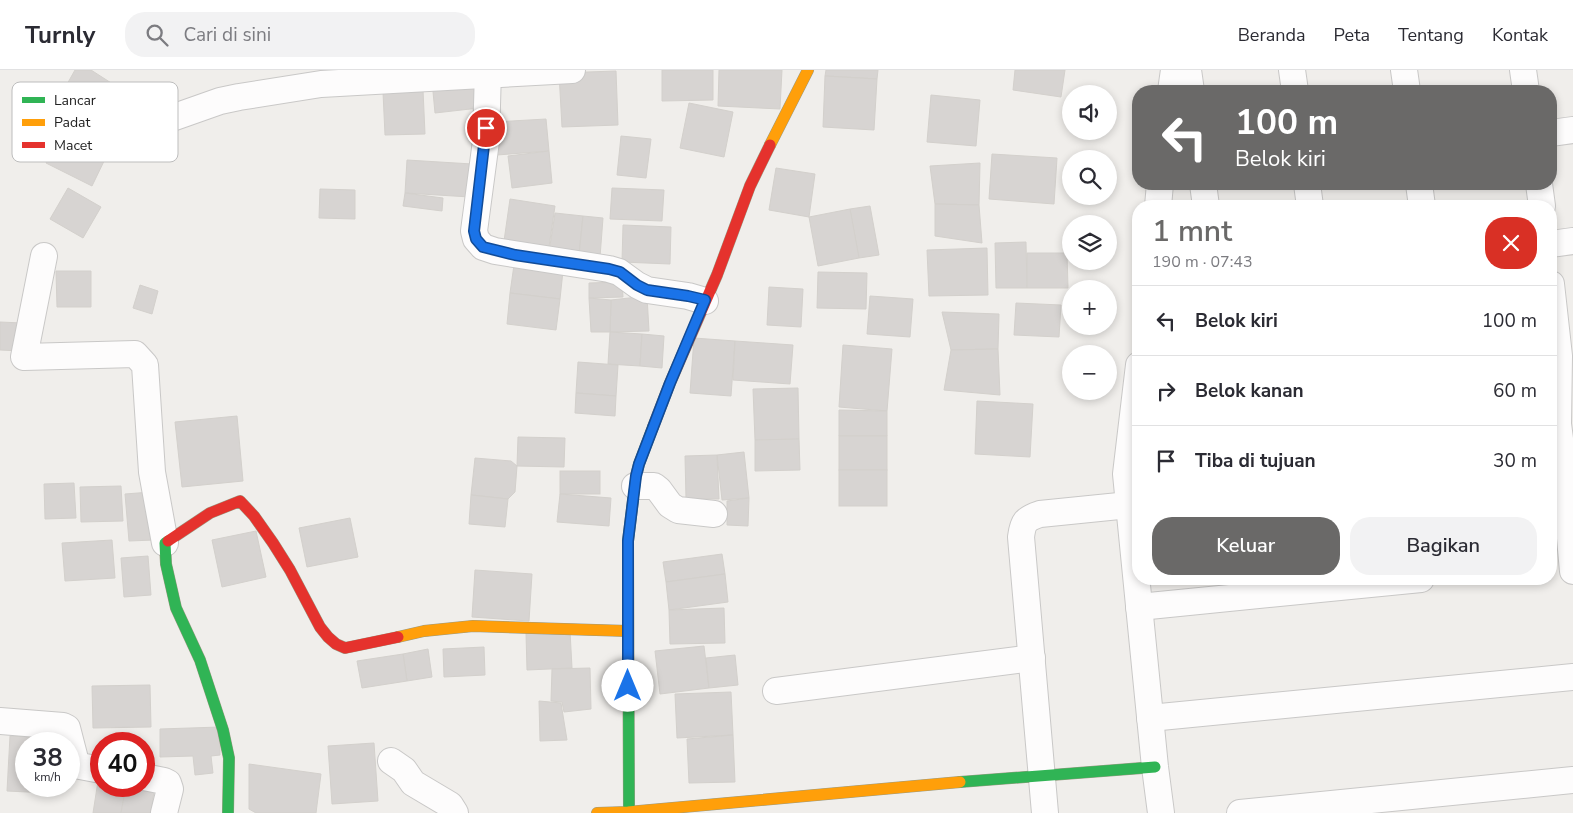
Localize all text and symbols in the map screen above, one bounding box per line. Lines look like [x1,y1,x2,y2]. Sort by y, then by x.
search box [125,12,475,57]
text: Turnly [25,19,95,51]
icon: search [143,21,171,49]
text: Cari di sini [183,22,271,48]
text: Beranda [1238,23,1306,47]
text: Peta [1334,23,1370,47]
text: Tentang [1398,23,1464,47]
text: Kontak [1492,23,1548,47]
legend [12,82,178,162]
map controls [1062,85,1117,400]
button: sound [1062,85,1117,140]
text: Lancar [54,91,96,110]
text: 100 m [1235,99,1338,146]
icon: left [1152,105,1217,170]
pin [465,107,507,149]
text: Padat [54,113,91,132]
icon: arrive [472,114,500,142]
text: Macet [54,136,92,155]
text: Belok kiri [1235,144,1326,174]
button: search [1062,150,1117,205]
text: 1 mnt [1152,211,1232,252]
button: layers [1062,215,1117,270]
button: close [1485,217,1537,269]
text: 190 m · 07:43 [1152,251,1253,273]
button: + [1062,280,1117,335]
icon: left [1152,307,1180,335]
text: Belok kiri [1195,308,1278,334]
text: 100 m [1482,308,1537,334]
button: − [1062,345,1117,400]
icon: right [1152,377,1180,405]
text: Belok kanan [1195,378,1304,404]
text: 60 m [1493,378,1537,404]
icon: arrive [1152,447,1180,475]
text: Tiba di tujuan [1195,448,1316,474]
text: 30 m [1493,448,1537,474]
button: Keluar [1152,517,1340,575]
button: Bagikan [1350,517,1537,575]
position arrow [601,659,653,711]
speed limit sign: 40 [90,732,155,797]
text: 38 [32,741,63,775]
text: km/h [34,769,61,785]

